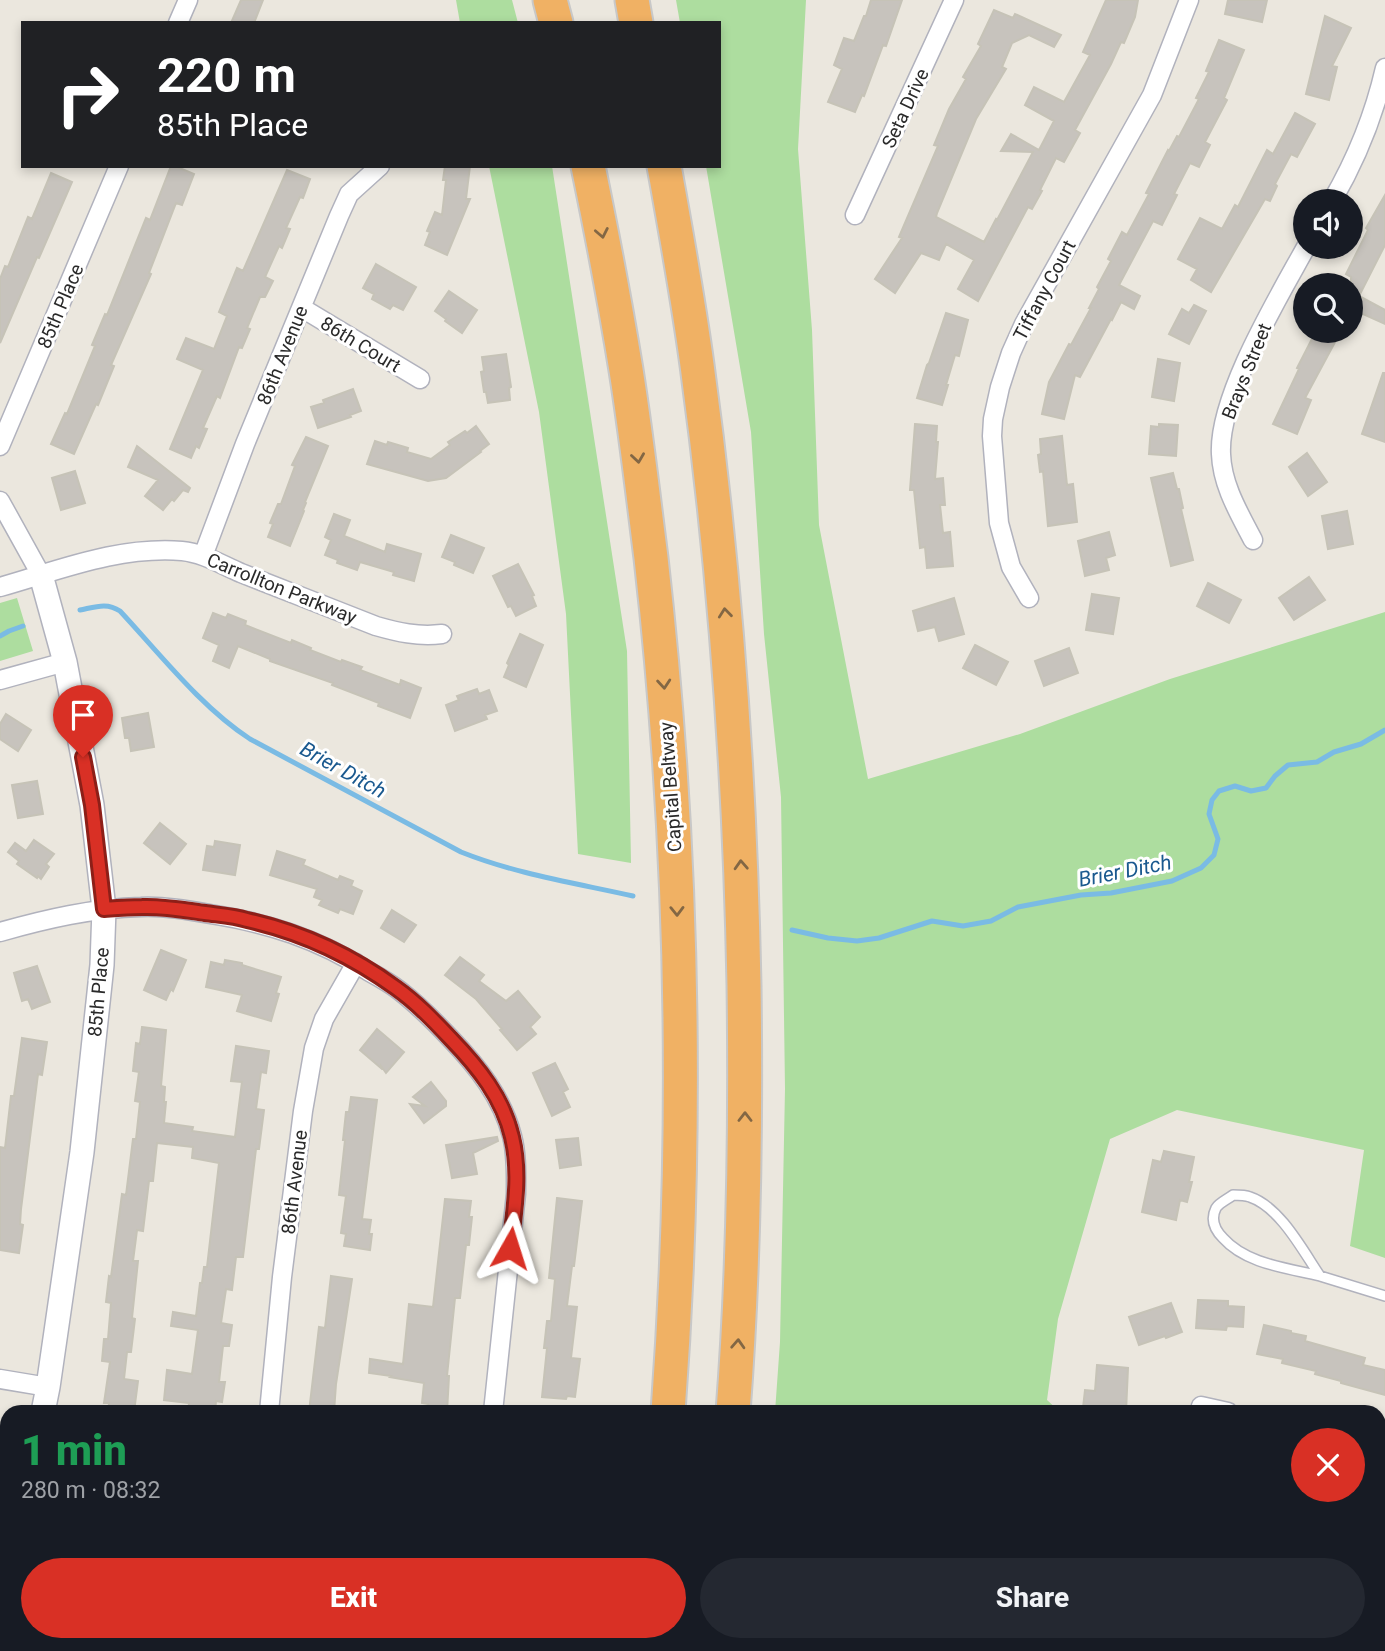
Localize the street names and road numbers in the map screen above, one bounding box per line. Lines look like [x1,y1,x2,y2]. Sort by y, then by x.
street label: Seta Drive [877,65,934,152]
street label: Tiffany Court [1008,236,1081,344]
street label: 85th Place [32,260,89,352]
street label: 86th Avenue [252,302,313,408]
street label: 86th Court [316,312,405,377]
street label: Brays Street [1217,320,1276,423]
street label: Carrollton Parkway [204,548,360,629]
street label: Capital Beltway [654,721,687,853]
street label: 85th Place [83,946,114,1038]
street label: 86th Avenue [277,1129,312,1236]

